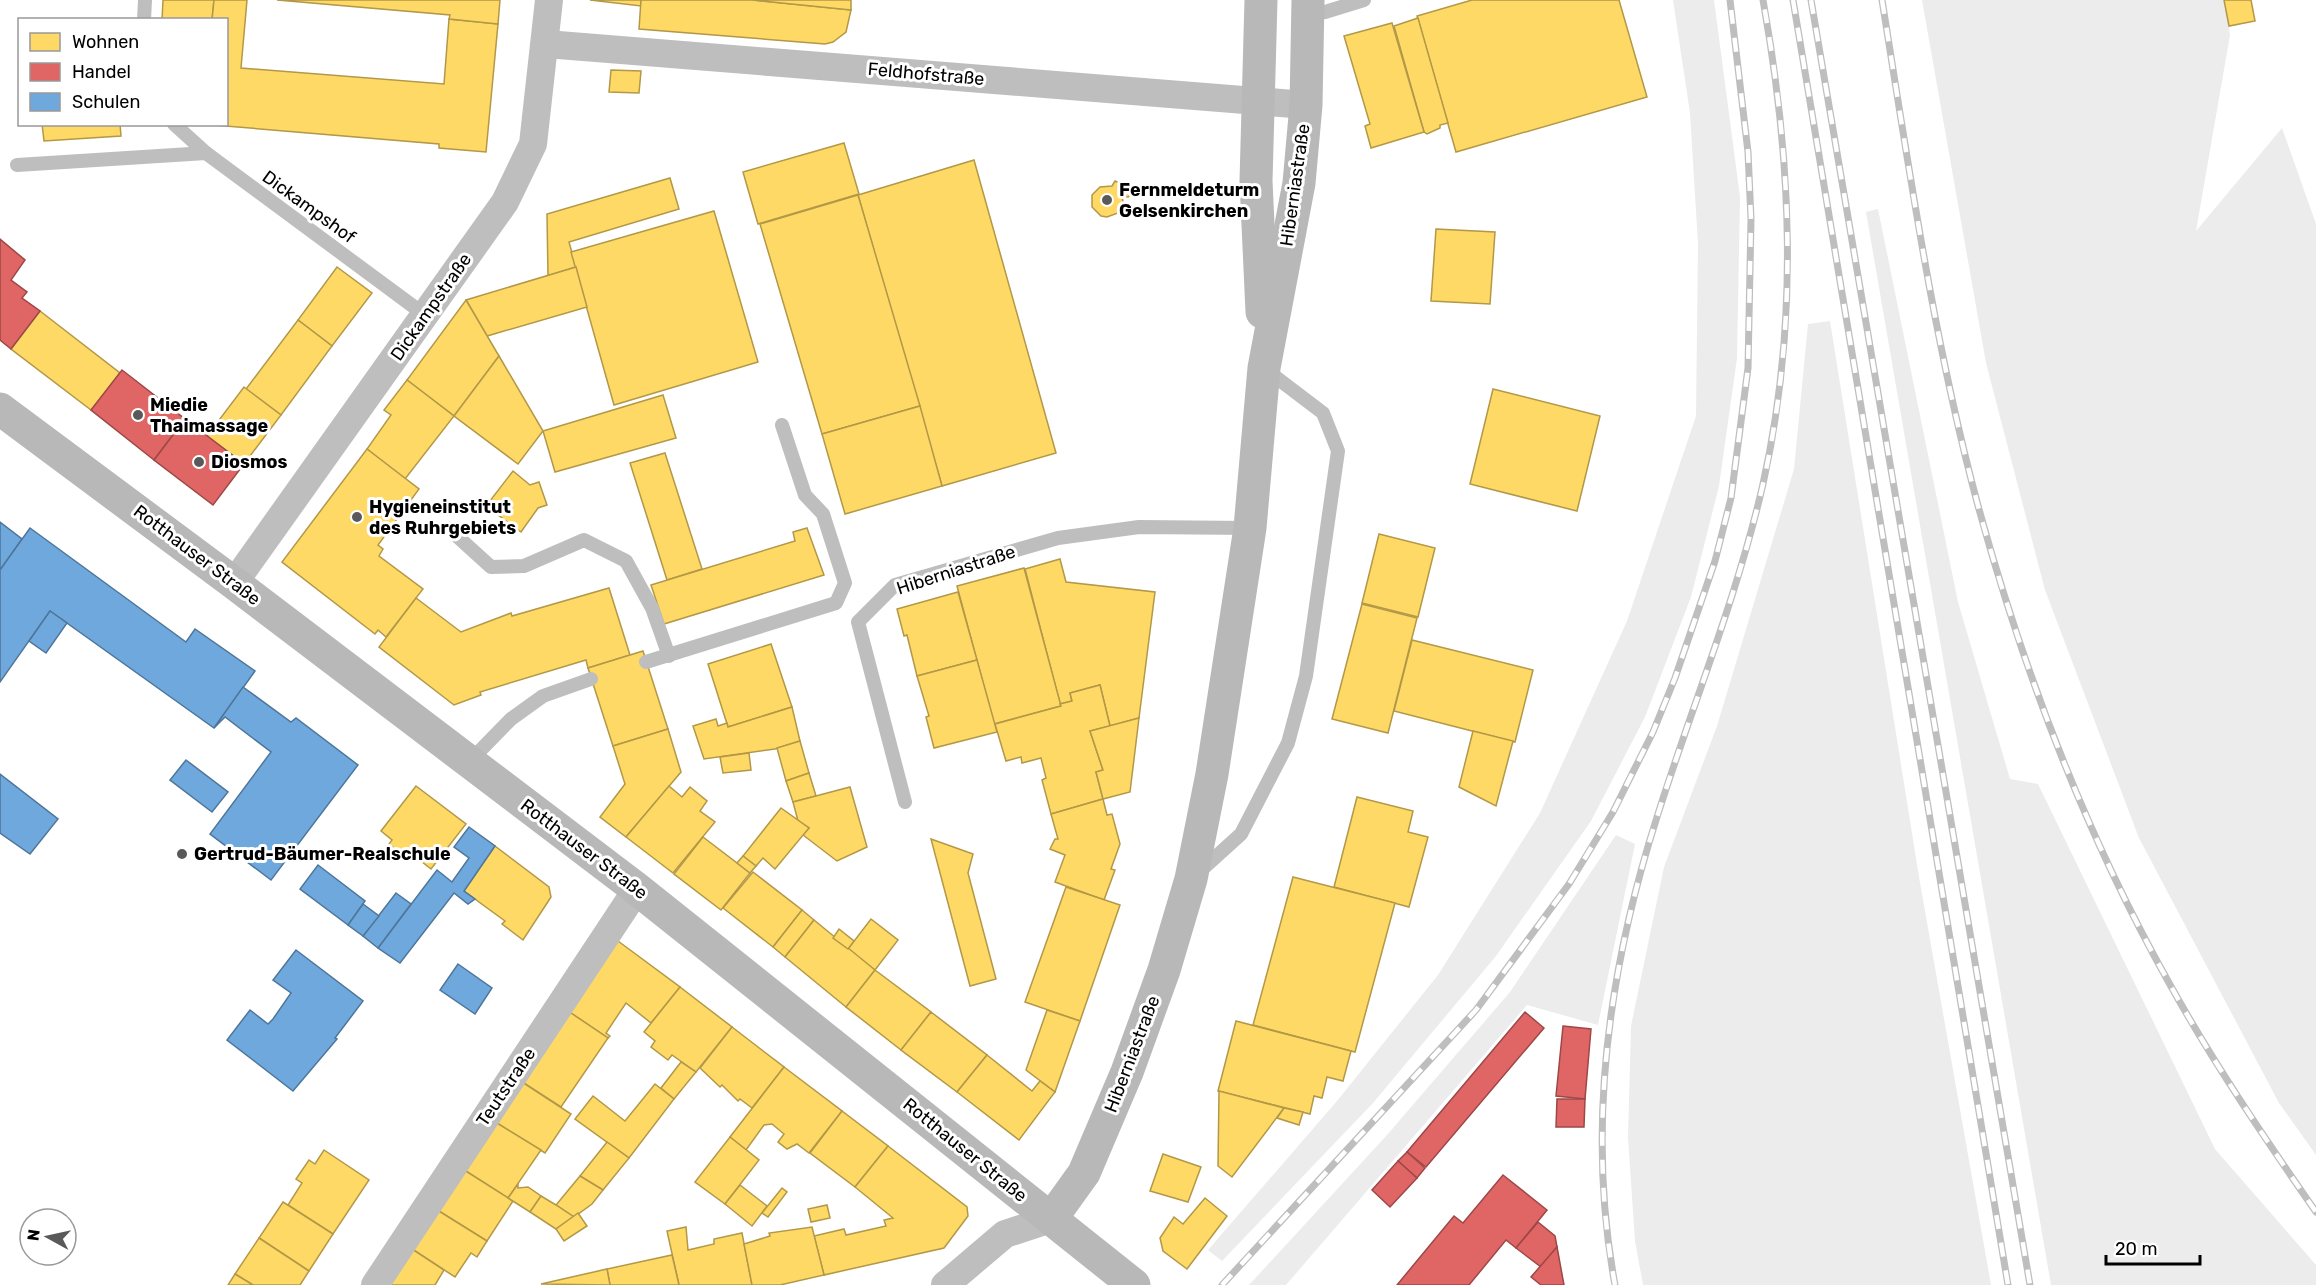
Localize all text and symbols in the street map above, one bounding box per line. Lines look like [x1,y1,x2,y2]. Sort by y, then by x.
legend [18,18,228,126]
text: Wohnen [72,31,139,53]
street label: Feldhofstraße [867,58,985,90]
text: Handel [72,61,131,83]
text: Schulen [72,91,140,113]
street label: Hiberniastraße [1276,122,1314,248]
street label: Dickampshof [258,166,360,248]
place label: Fernmeldeturm Gelsenkirchen [1119,179,1259,222]
marker: Fernmeldeturm Gelsenkirchen [1100,193,1114,207]
street label: Dickampstraße [386,249,476,365]
place label: Miedie Thaimassage [150,394,269,437]
marker: Miedie Thaimassage [131,408,145,422]
place label: Diosmos [211,451,287,473]
marker: Diosmos [192,455,206,469]
place label: Hygieneinstitut des Ruhrgebiets [369,496,516,539]
street label: Rotthauser Straße [129,500,265,610]
marker: Hygieneinstitut des Ruhrgebiets [350,510,364,524]
street label: Hiberniastraße [894,540,1018,600]
street label: Rotthauser Straße [516,794,652,904]
place label: Gertrud-Bäumer-Realschule [194,843,451,865]
marker: Gertrud-Bäumer-Realschule [175,847,189,861]
street label: Hiberniastraße [1100,992,1164,1116]
street label: Teutstraße [472,1043,540,1131]
street label: Rotthauser Straße [898,1093,1032,1207]
north arrow [18,1207,78,1267]
text: N [23,1228,44,1242]
scale bar [2106,1228,2200,1266]
text: 20 m [2115,1238,2157,1260]

